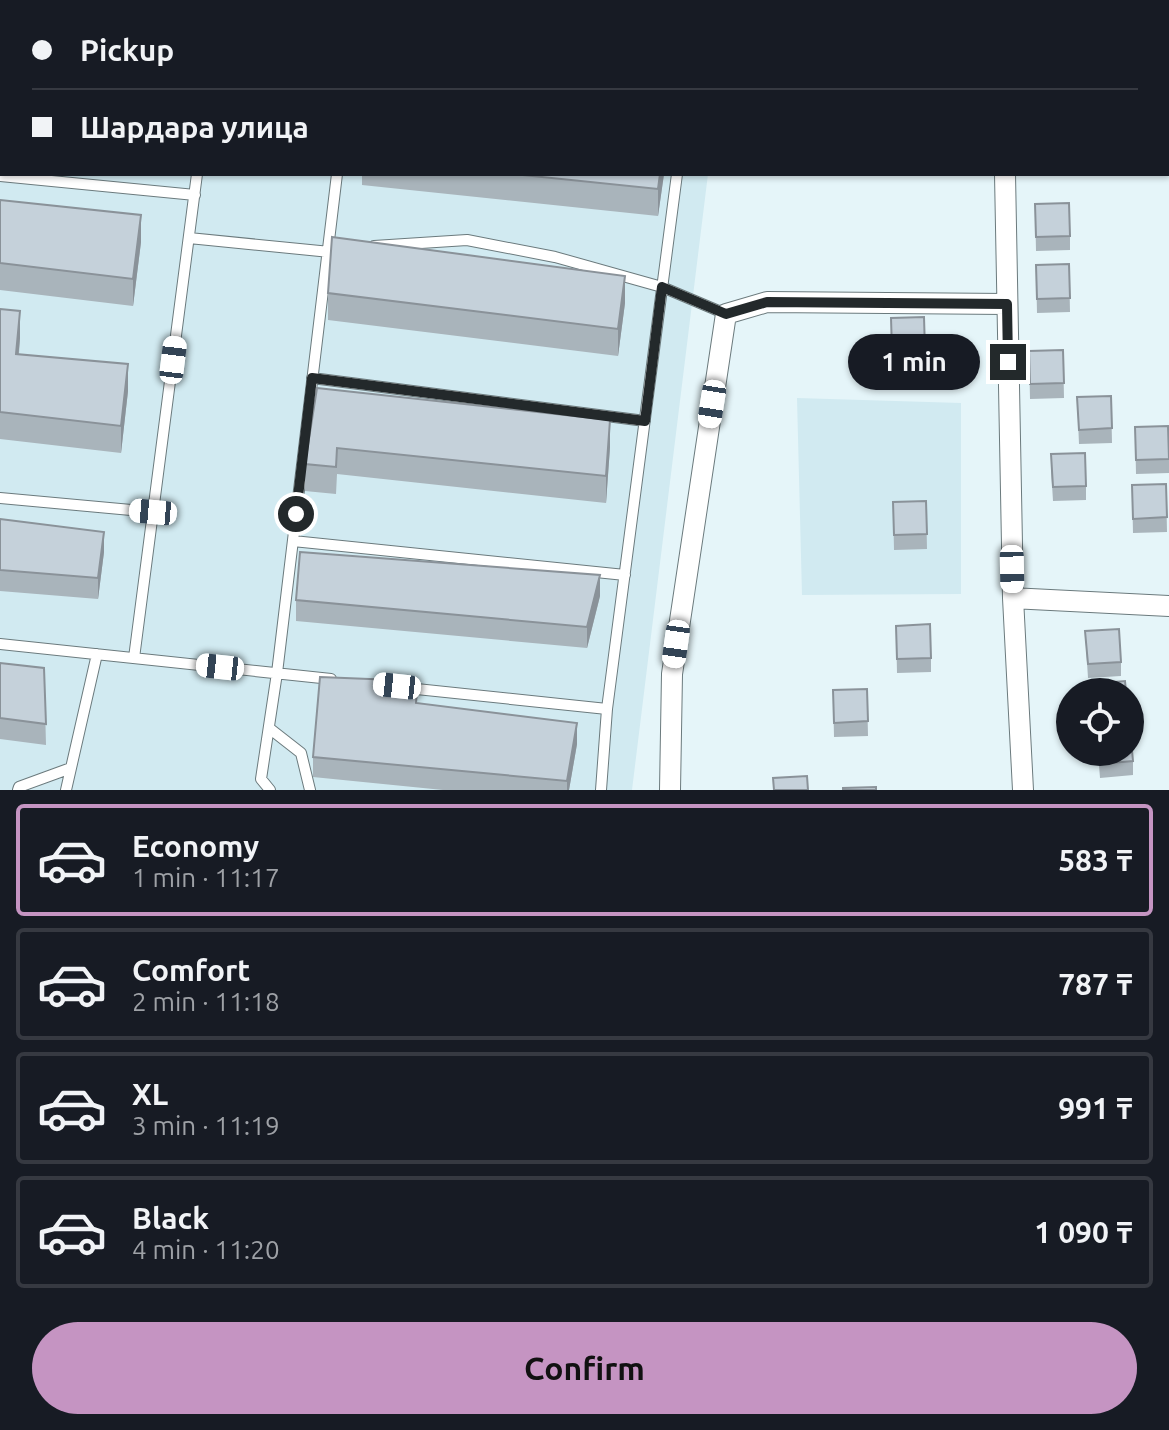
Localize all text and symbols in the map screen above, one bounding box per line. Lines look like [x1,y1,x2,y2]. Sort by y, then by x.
text: Pickup [80,33,174,67]
text: Шардара улица [80,110,309,144]
callout: 1 min [848,334,980,390]
car [158,335,188,385]
route end [990,344,1026,380]
text: 1 min [881,347,947,376]
car [696,378,728,430]
route start [278,496,314,532]
car [128,498,178,526]
car [1000,545,1024,593]
car [661,619,691,669]
car [195,653,245,681]
car [372,672,422,700]
map controls [1056,678,1144,766]
button: locate [1056,678,1144,766]
icon: car [36,824,108,896]
text: Economy [132,829,259,863]
text: 583 ₸ [1058,843,1133,877]
text: 1 min · 11:17 [132,863,280,892]
icon: car [36,948,108,1020]
text: Comfort [132,953,250,987]
text: 787 ₸ [1058,967,1133,1001]
text: 2 min · 11:18 [132,987,280,1016]
icon: car [36,1072,108,1144]
text: XL [132,1077,168,1111]
text: 991 ₸ [1058,1091,1133,1125]
text: 3 min · 11:19 [132,1111,280,1140]
icon: car [36,1196,108,1268]
text: Black [132,1201,209,1235]
text: 1 090 ₸ [1034,1215,1133,1249]
text: 4 min · 11:20 [132,1235,280,1264]
button: Confirm [32,1322,1137,1414]

